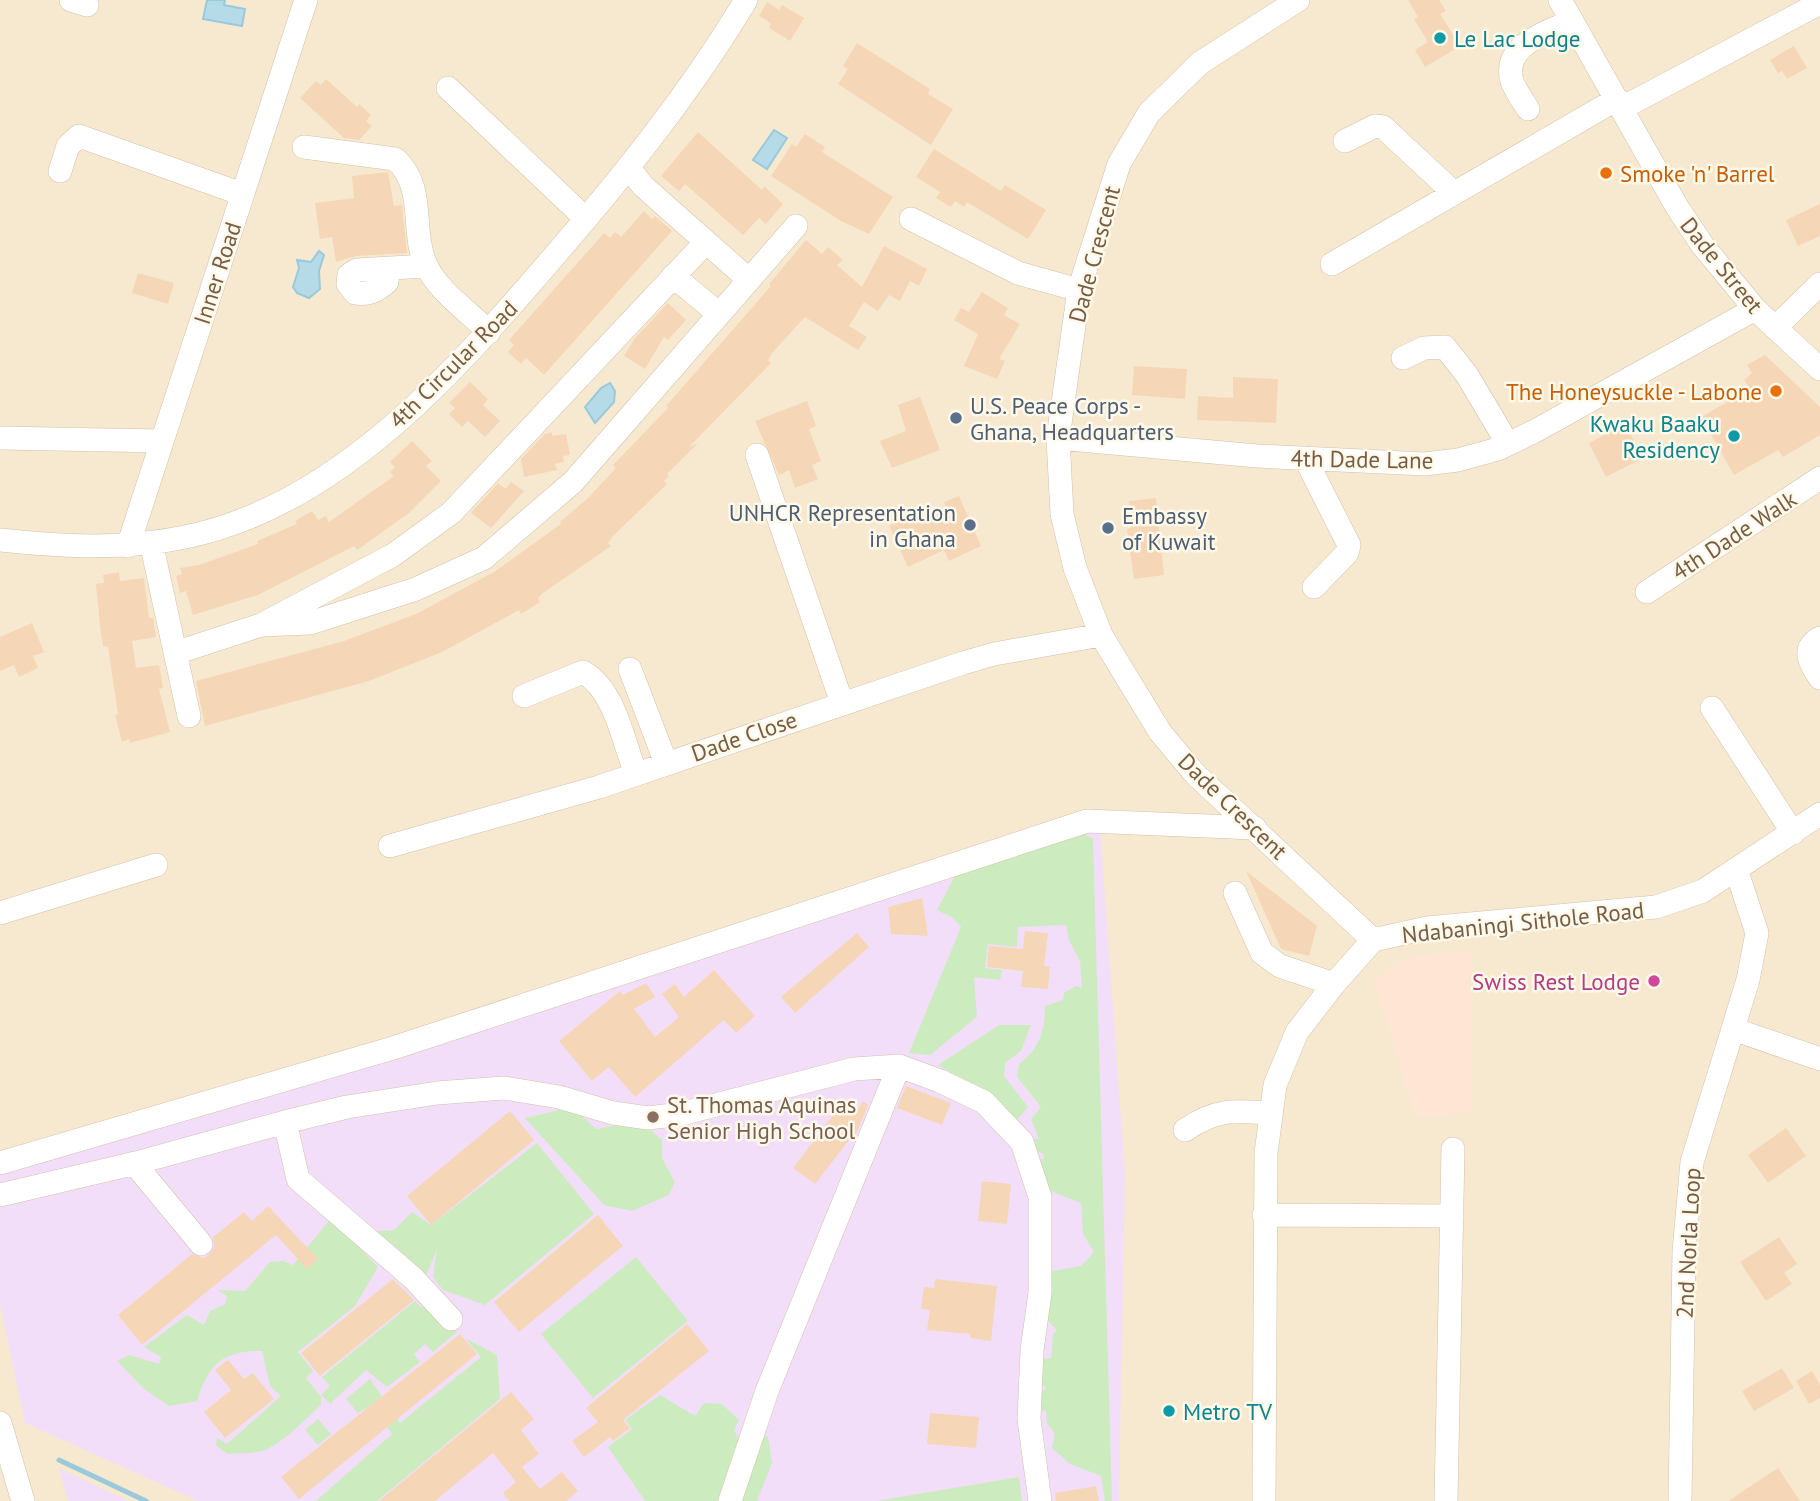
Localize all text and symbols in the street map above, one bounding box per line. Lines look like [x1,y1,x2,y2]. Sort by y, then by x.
place label: Le Lac Lodge [1454,24,1580,53]
marker: Le Lac Lodge [1432,30,1448,46]
place label: Smoke 'n' Barrel [1620,159,1775,188]
marker: Smoke 'n' Barrel [1598,165,1614,181]
street label: Dade Crescent [1062,182,1126,326]
street label: Dade Street [1674,211,1770,319]
street label: Inner Road [187,218,247,328]
street label: 4th Circular Road [383,294,523,434]
place label: The Honeysuckle - Labone [1506,377,1762,406]
marker: The Honeysuckle - Labone [1768,383,1784,399]
place label: U.S. Peace Corps - Ghana, Headquarters [970,391,1174,446]
place label: Kwaku Baaku Residency [1590,409,1720,464]
marker: U.S. Peace Corps - Ghana, Headquarters [948,410,964,426]
marker: Kwaku Baaku Residency [1726,428,1742,444]
street label: 4th Dade Lane [1290,443,1434,475]
street label: 4th Dade Walk [1666,484,1802,586]
place label: UNHCR Representation in Ghana [729,498,956,553]
place label: Embassy of Kuwait [1122,501,1216,556]
marker: UNHCR Representation in Ghana [962,517,978,533]
marker: Embassy of Kuwait [1100,520,1116,536]
street label: Dade Close [687,704,801,768]
street label: Dade Crescent [1172,747,1294,865]
street label: Ndabaningi Sithole Road [1400,895,1646,949]
place label: Swiss Rest Lodge [1472,967,1640,996]
marker: Swiss Rest Lodge [1646,973,1662,989]
place label: St. Thomas Aquinas Senior High School [667,1090,857,1145]
marker: St. Thomas Aquinas Senior High School [645,1109,661,1125]
street label: 2nd Norla Loop [1670,1167,1706,1319]
place label: Metro TV [1183,1397,1273,1426]
marker: Metro TV [1161,1403,1177,1419]

